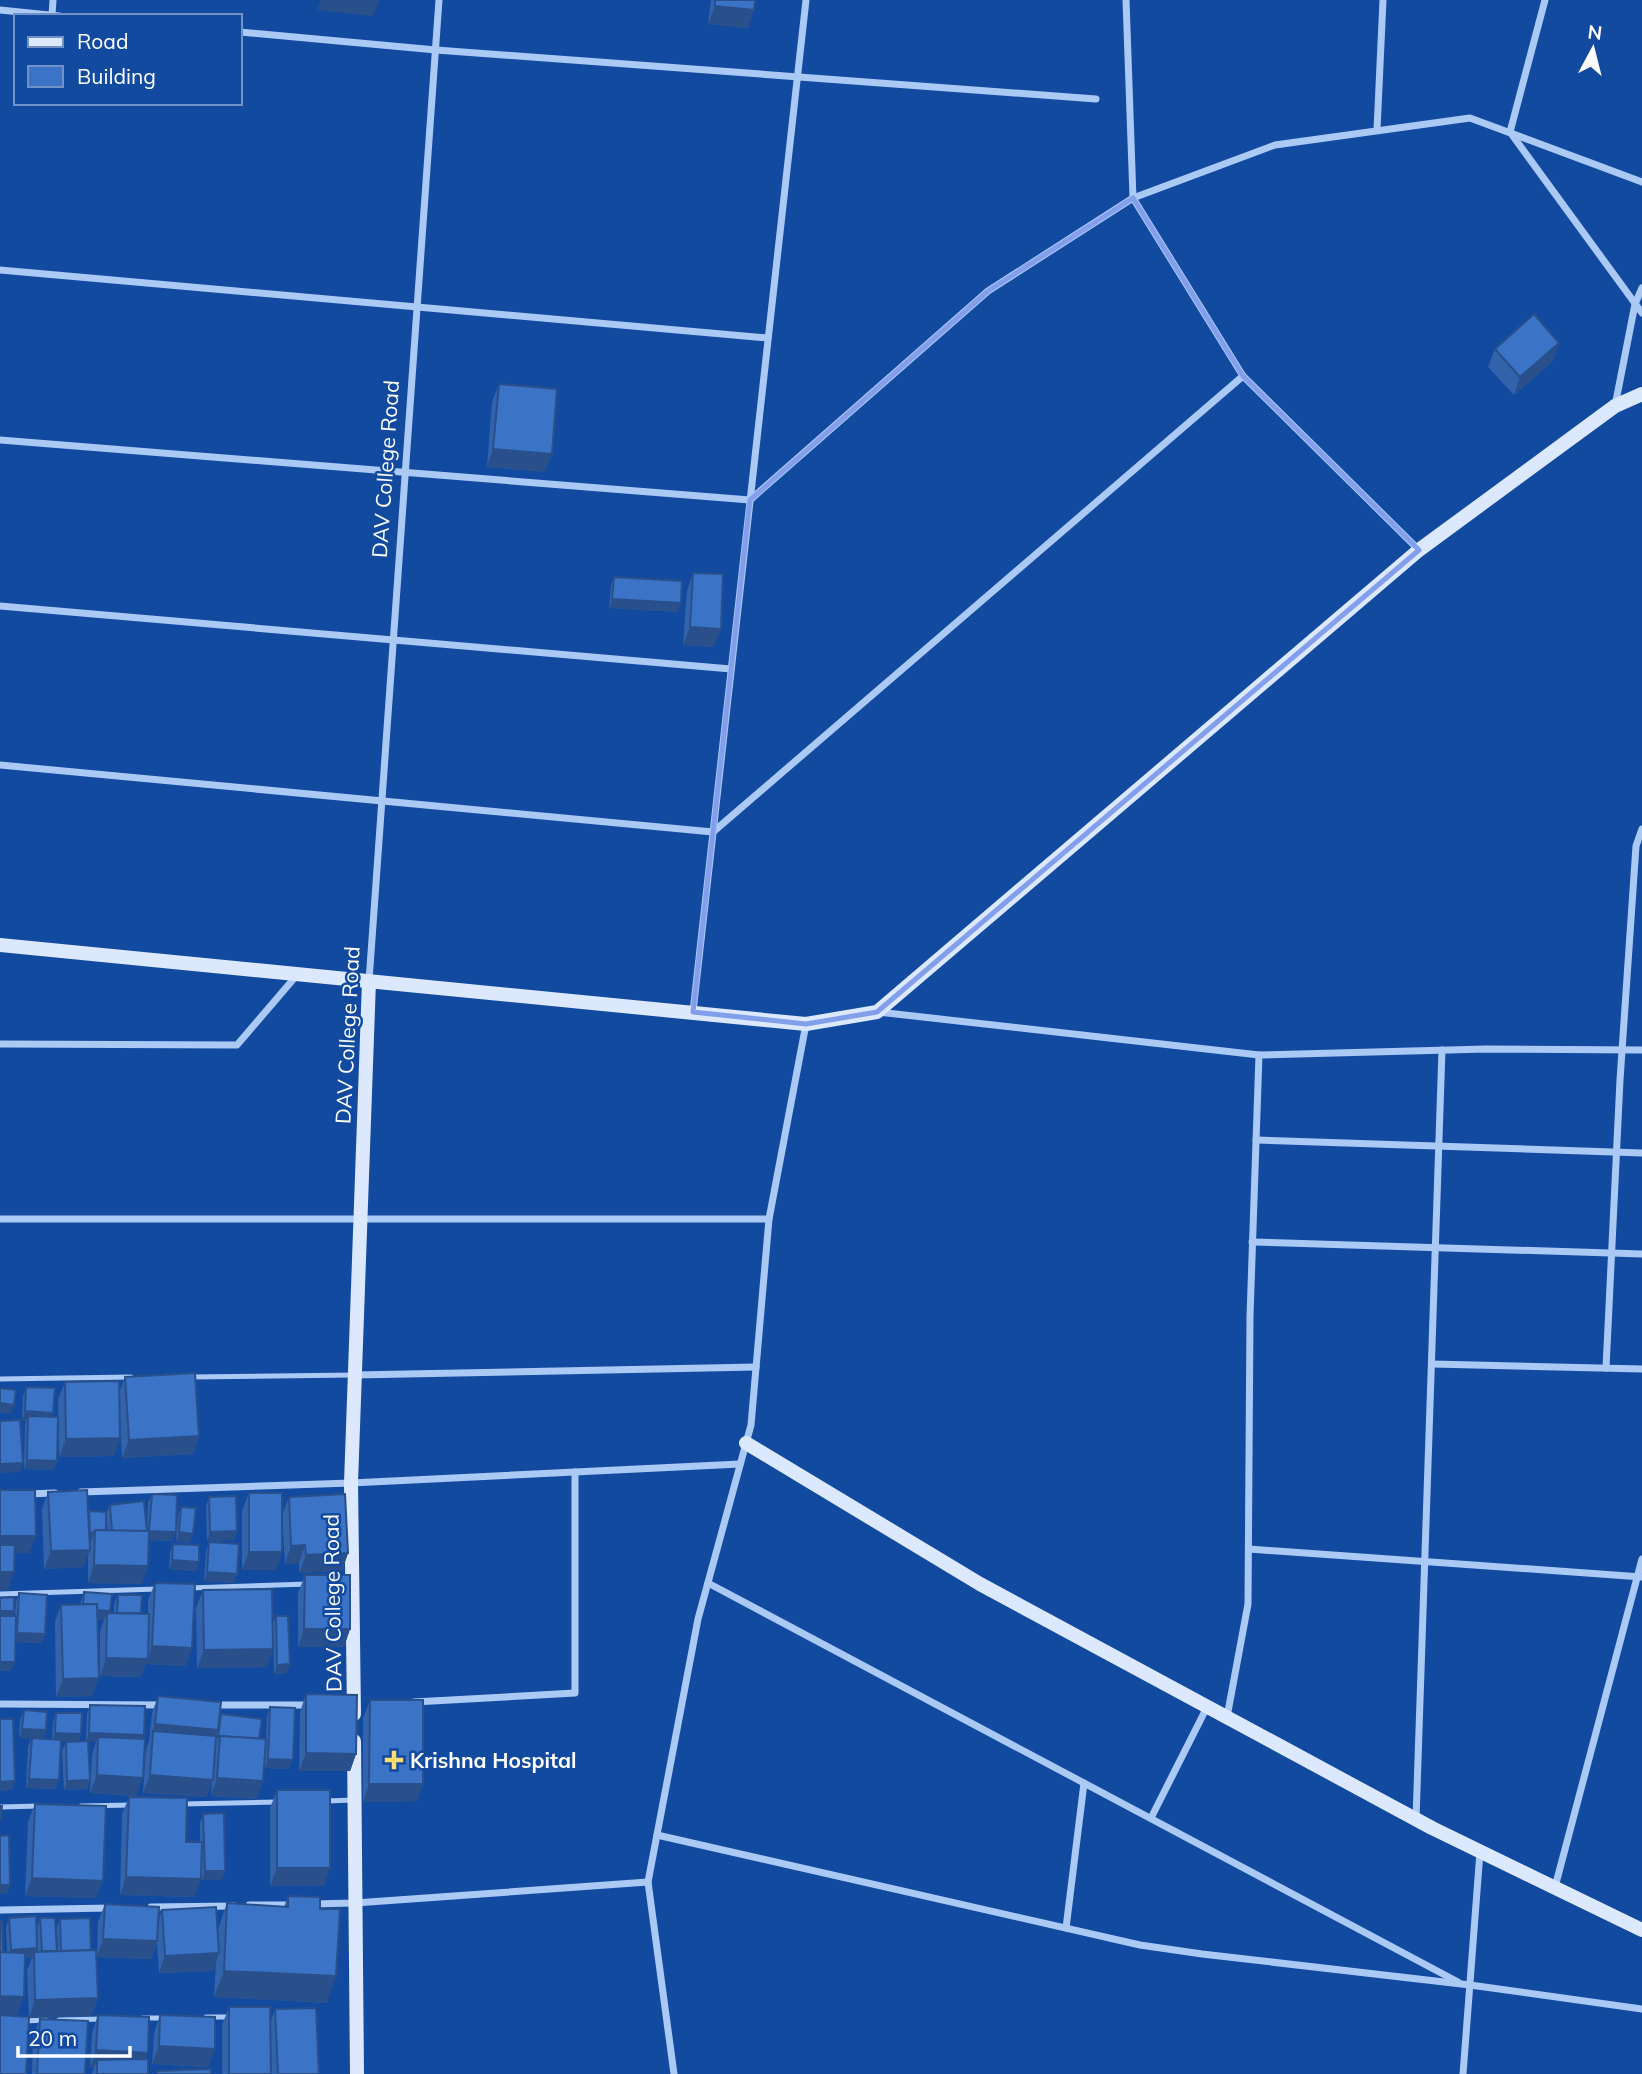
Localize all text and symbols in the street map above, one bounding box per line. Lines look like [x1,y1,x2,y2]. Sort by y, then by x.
legend [14,14,242,105]
north arrow [1558,14,1628,84]
text: N [1586,19,1604,45]
text: Road [77,28,128,54]
text: Building [77,63,156,89]
street label: DAV College Road [366,379,404,559]
street label: DAV College Road [329,945,365,1125]
street label: DAV College Road [317,1514,347,1692]
place label: Krishna Hospital [410,1747,577,1773]
marker: Krishna Hospital [384,1750,404,1770]
scale bar [18,2014,130,2058]
text: 20 m [28,2025,77,2051]

